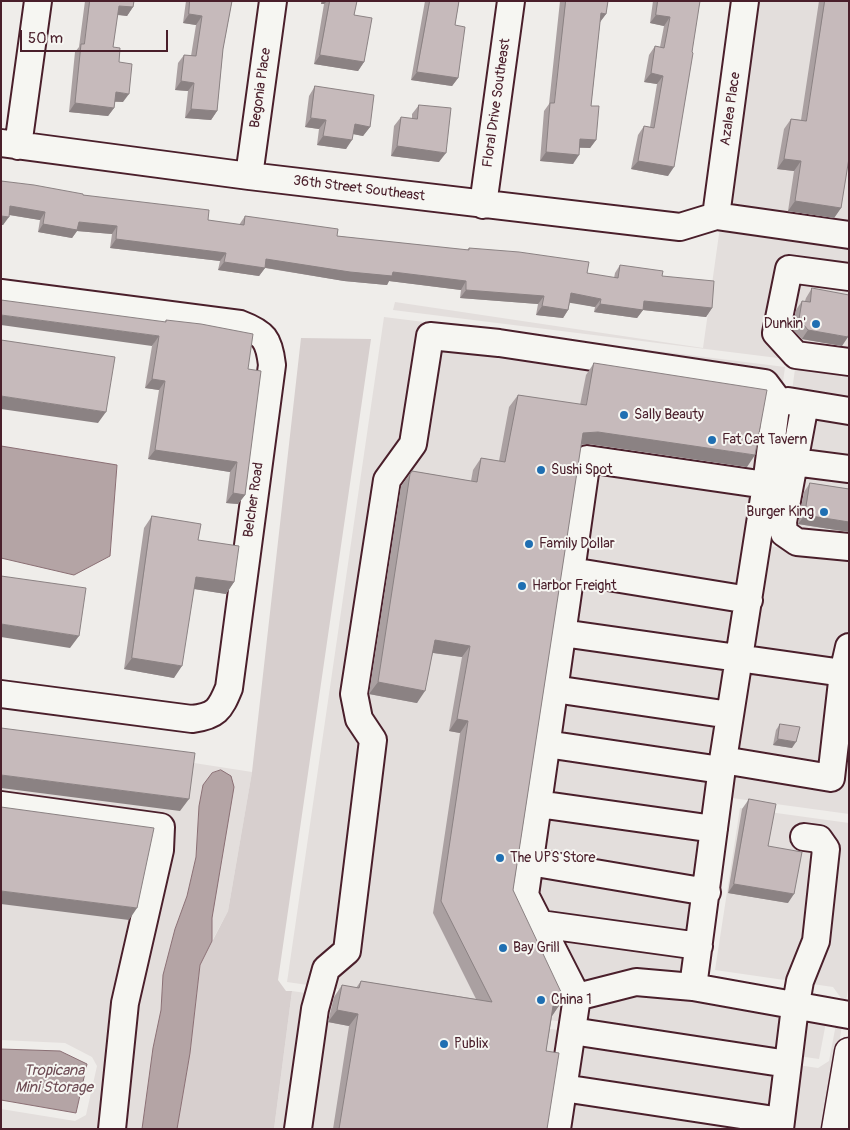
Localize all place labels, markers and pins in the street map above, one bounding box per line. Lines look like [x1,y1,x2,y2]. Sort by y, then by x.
place label: Dunkin' [764,316,806,332]
marker: Dunkin' [810,318,822,330]
place label: Sally Beauty [634,407,704,423]
marker: Sally Beauty [618,409,630,421]
place label: Fat Cat Tavern [722,432,807,448]
marker: Fat Cat Tavern [706,434,718,446]
place label: Sushi Spot [551,462,613,478]
marker: Sushi Spot [535,464,547,476]
place label: Burger King [746,504,814,520]
marker: Burger King [818,506,830,518]
place label: Family Dollar [539,536,615,552]
marker: Family Dollar [523,538,535,550]
place label: Harbor Freight [532,578,617,594]
marker: Harbor Freight [516,580,528,592]
place label: The UPS Store [510,850,595,866]
marker: The UPS Store [494,852,506,864]
place label: Bay Grill [513,940,560,956]
marker: Bay Grill [497,942,509,954]
place label: China 1 [551,992,592,1008]
marker: China 1 [535,994,547,1006]
place label: Publix [454,1036,488,1052]
marker: Publix [438,1038,450,1050]

